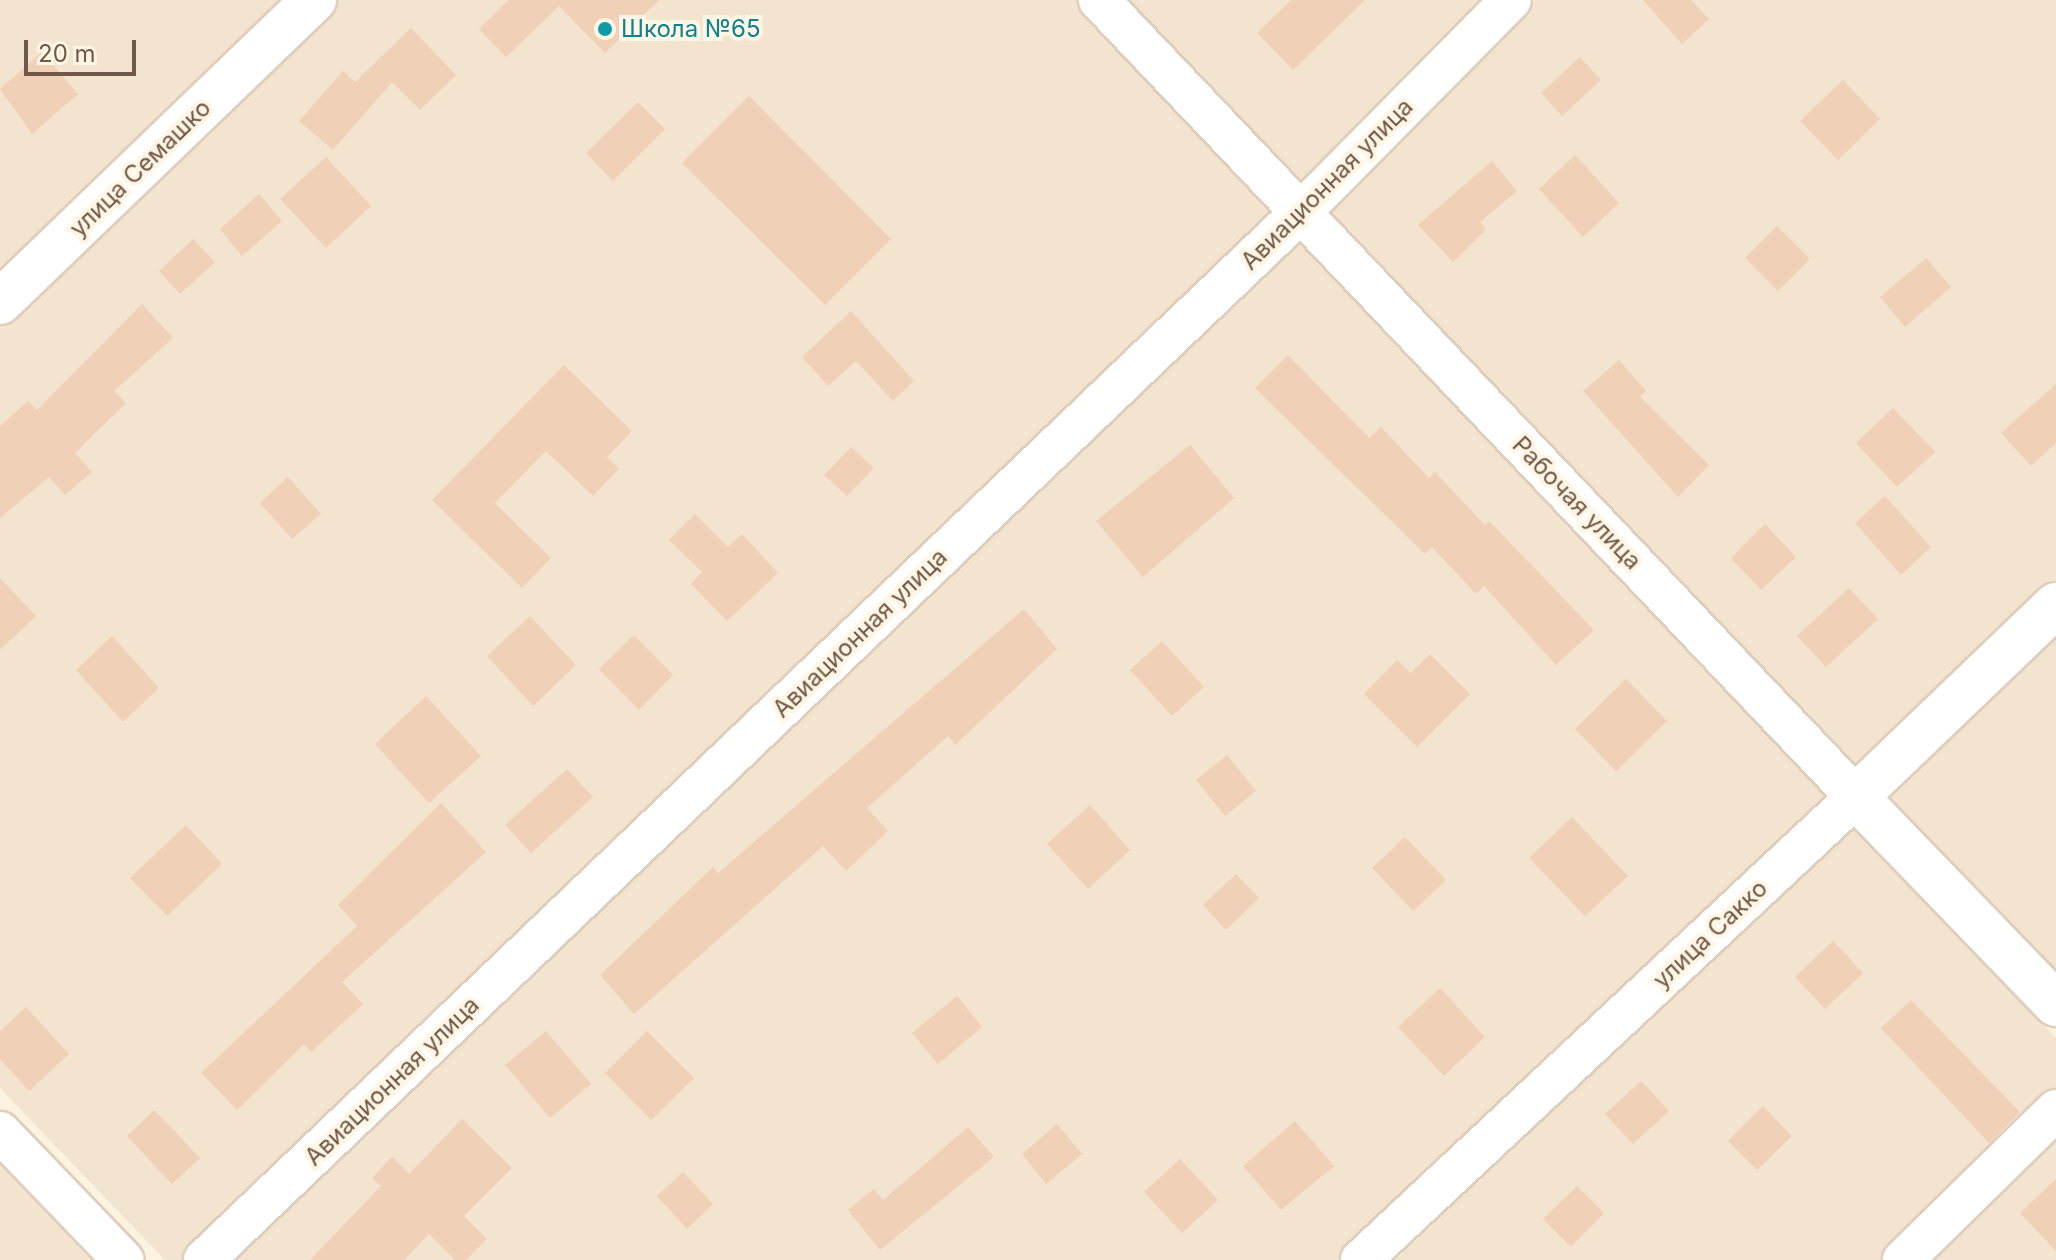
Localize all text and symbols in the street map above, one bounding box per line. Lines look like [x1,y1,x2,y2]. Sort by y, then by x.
place label: Школа №65 [621,15,761,43]
marker: Школа №65 [596,20,614,38]
scale bar [28,24,140,74]
text: 20 m [38,39,96,68]
street label: Авиационная улица [1235,92,1419,276]
street label: улица Семашко [63,93,217,243]
street label: Рабочая улица [1506,431,1648,575]
street label: Авиационная улица [767,542,953,724]
street label: улица Сакко [1647,874,1773,994]
street label: Авиационная улица [299,990,485,1172]

